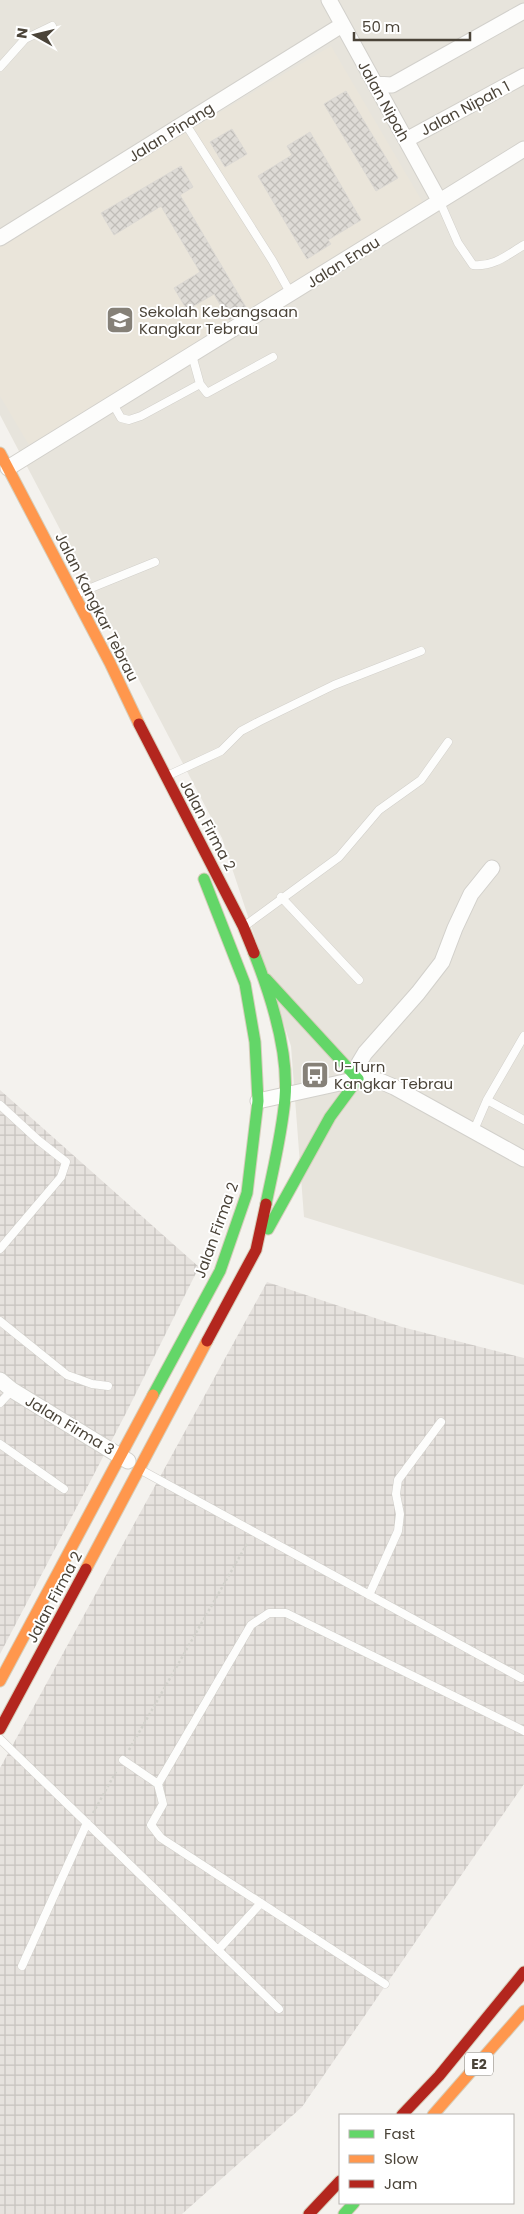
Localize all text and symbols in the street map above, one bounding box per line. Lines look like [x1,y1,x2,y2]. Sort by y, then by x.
north arrow [10,10,60,60]
scale bar [354,10,470,42]
text: 50 m [362,16,400,37]
text: N [11,27,33,40]
street label: Jalan Nipah [353,57,415,145]
street label: Jalan Nipah 1 [417,76,513,140]
street label: Jalan Pinang [124,97,218,167]
street label: Jalan Enau [302,231,384,293]
place label: Sekolah Kebangsaan Kangkar Tebrau [139,301,298,339]
school or university icon: Sekolah Kebangsaan Kangkar Tebrau [105,305,135,335]
street label: Jalan Kangkar Tebrau [50,529,144,685]
street label: Jalan Firma 2 [175,776,241,874]
place label: U-Turn Kangkar Tebrau [334,1056,453,1094]
bus stop icon: U-Turn Kangkar Tebrau [300,1060,330,1090]
street label: Jalan Firma 2 [189,1179,243,1281]
street label: Jalan Firma 3 [21,1390,119,1460]
street label: Jalan Firma 2 [21,1548,87,1646]
road number: E2 [465,2052,493,2076]
legend [339,2114,514,2204]
text: Fast [384,2123,415,2144]
text: Slow [384,2148,419,2169]
text: Jam [384,2173,418,2194]

